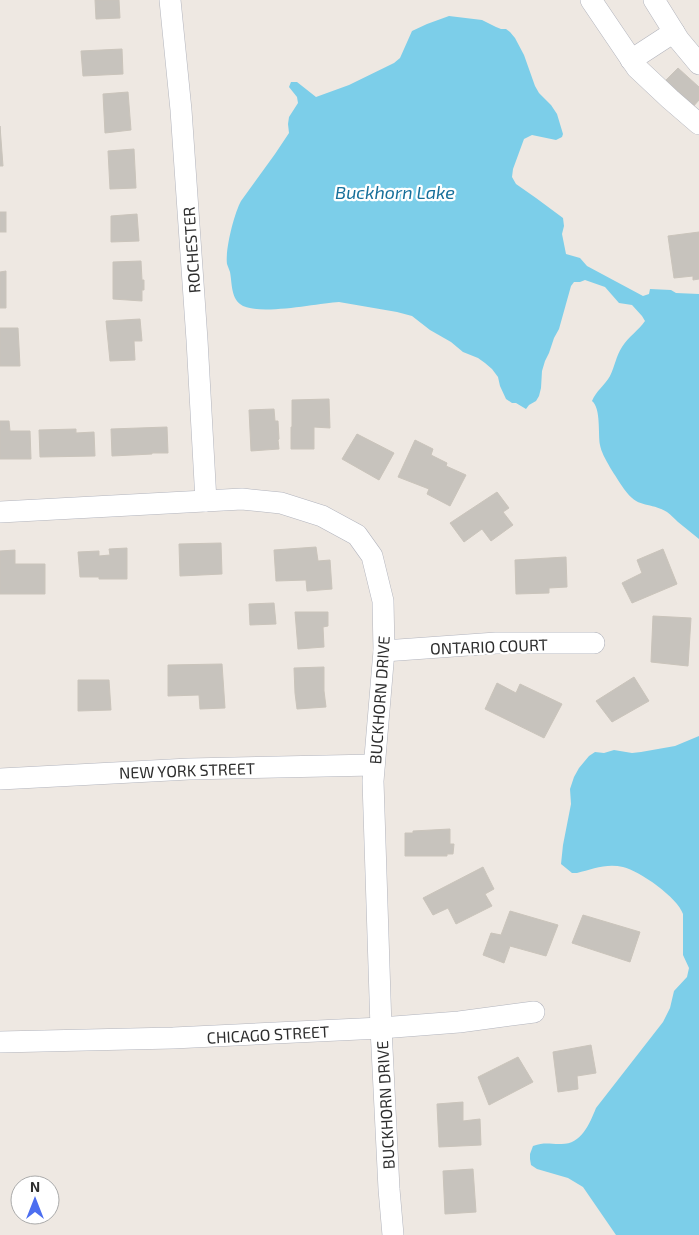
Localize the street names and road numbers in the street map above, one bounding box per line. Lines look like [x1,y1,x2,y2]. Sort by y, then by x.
street label: ROCHESTER [178,206,203,294]
street label: ONTARIO COURT [430,634,548,658]
street label: BUCKHORN DRIVE [365,635,393,765]
street label: NEW YORK STREET [119,758,255,782]
street label: CHICAGO STREET [206,1021,330,1047]
street label: BUCKHORN DRIVE [372,1040,398,1170]

